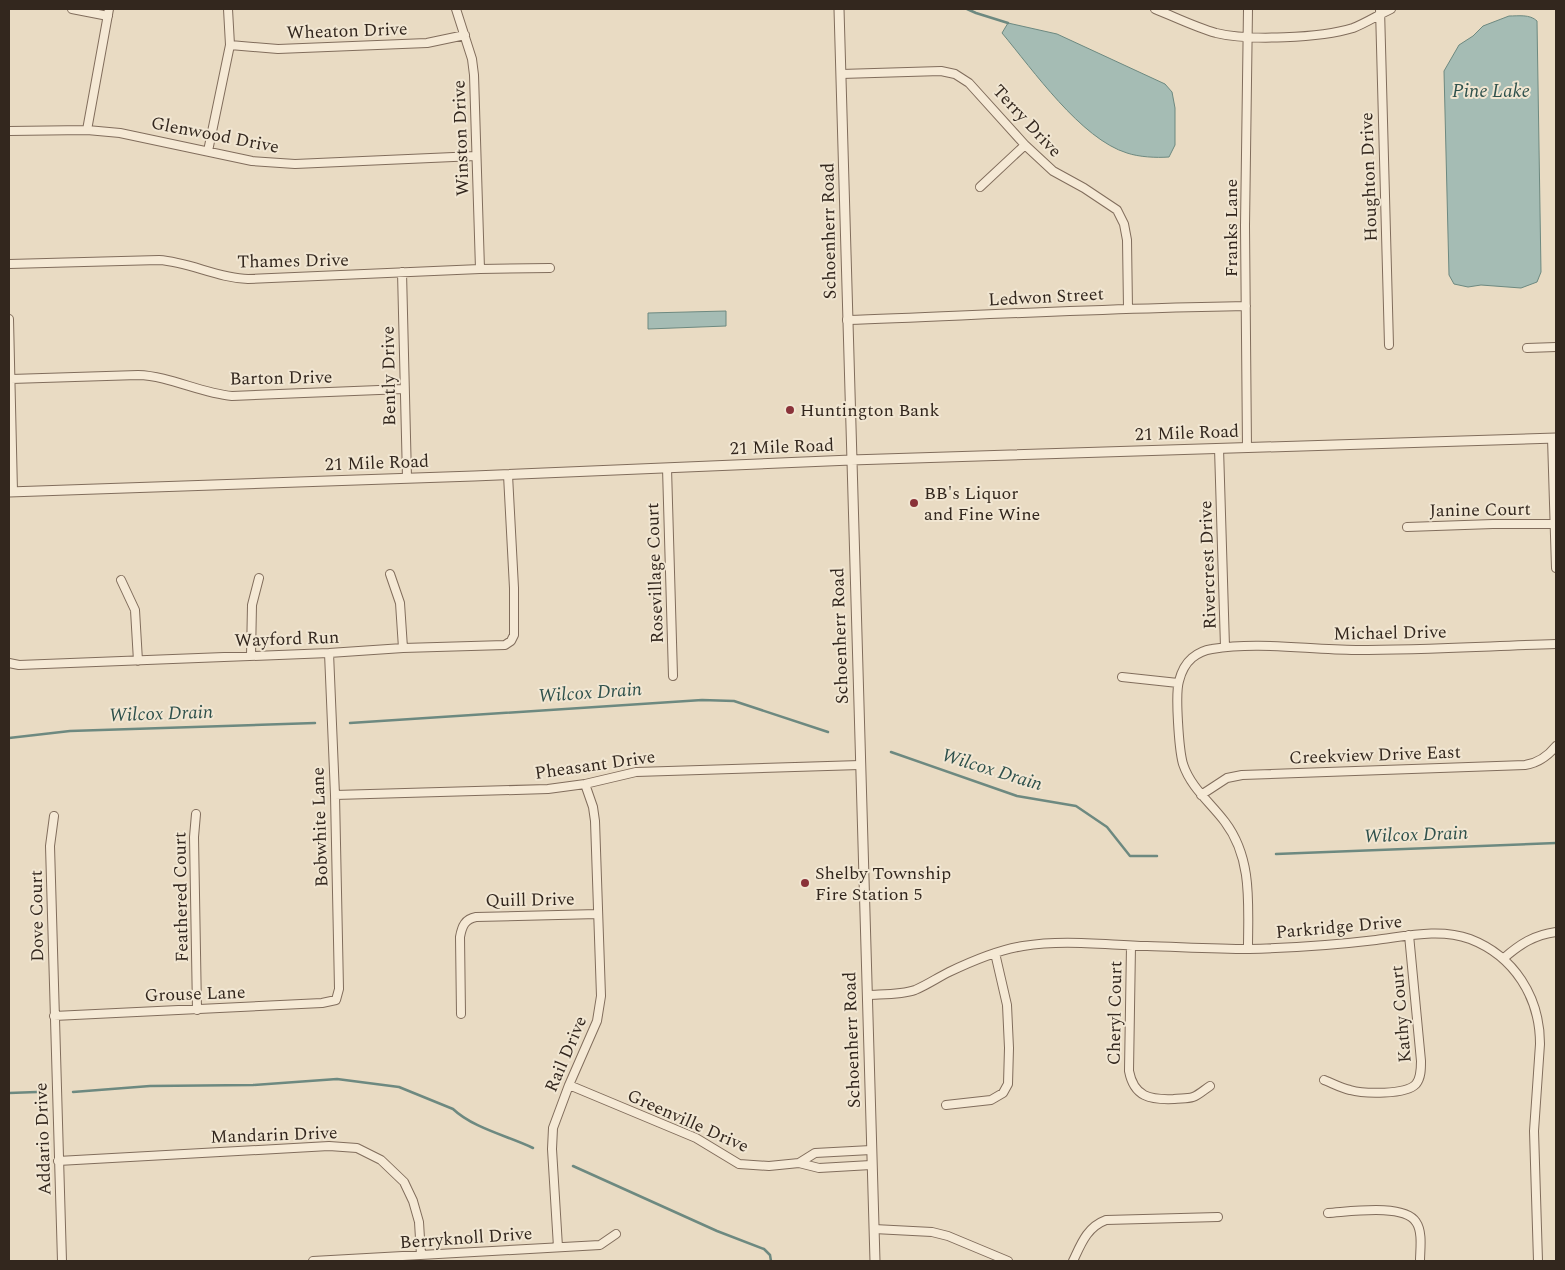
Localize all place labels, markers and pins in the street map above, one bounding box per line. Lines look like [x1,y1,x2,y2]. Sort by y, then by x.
place label: Huntington Bank [800,397,940,424]
marker: Huntington Bank [784,404,796,416]
place label: BB's Liquor and Fine Wine [924,480,1040,528]
marker: BB's Liquor and Fine Wine [908,497,920,509]
place label: Shelby Township Fire Station 5 [815,860,951,908]
marker: Shelby Township Fire Station 5 [799,877,811,889]

